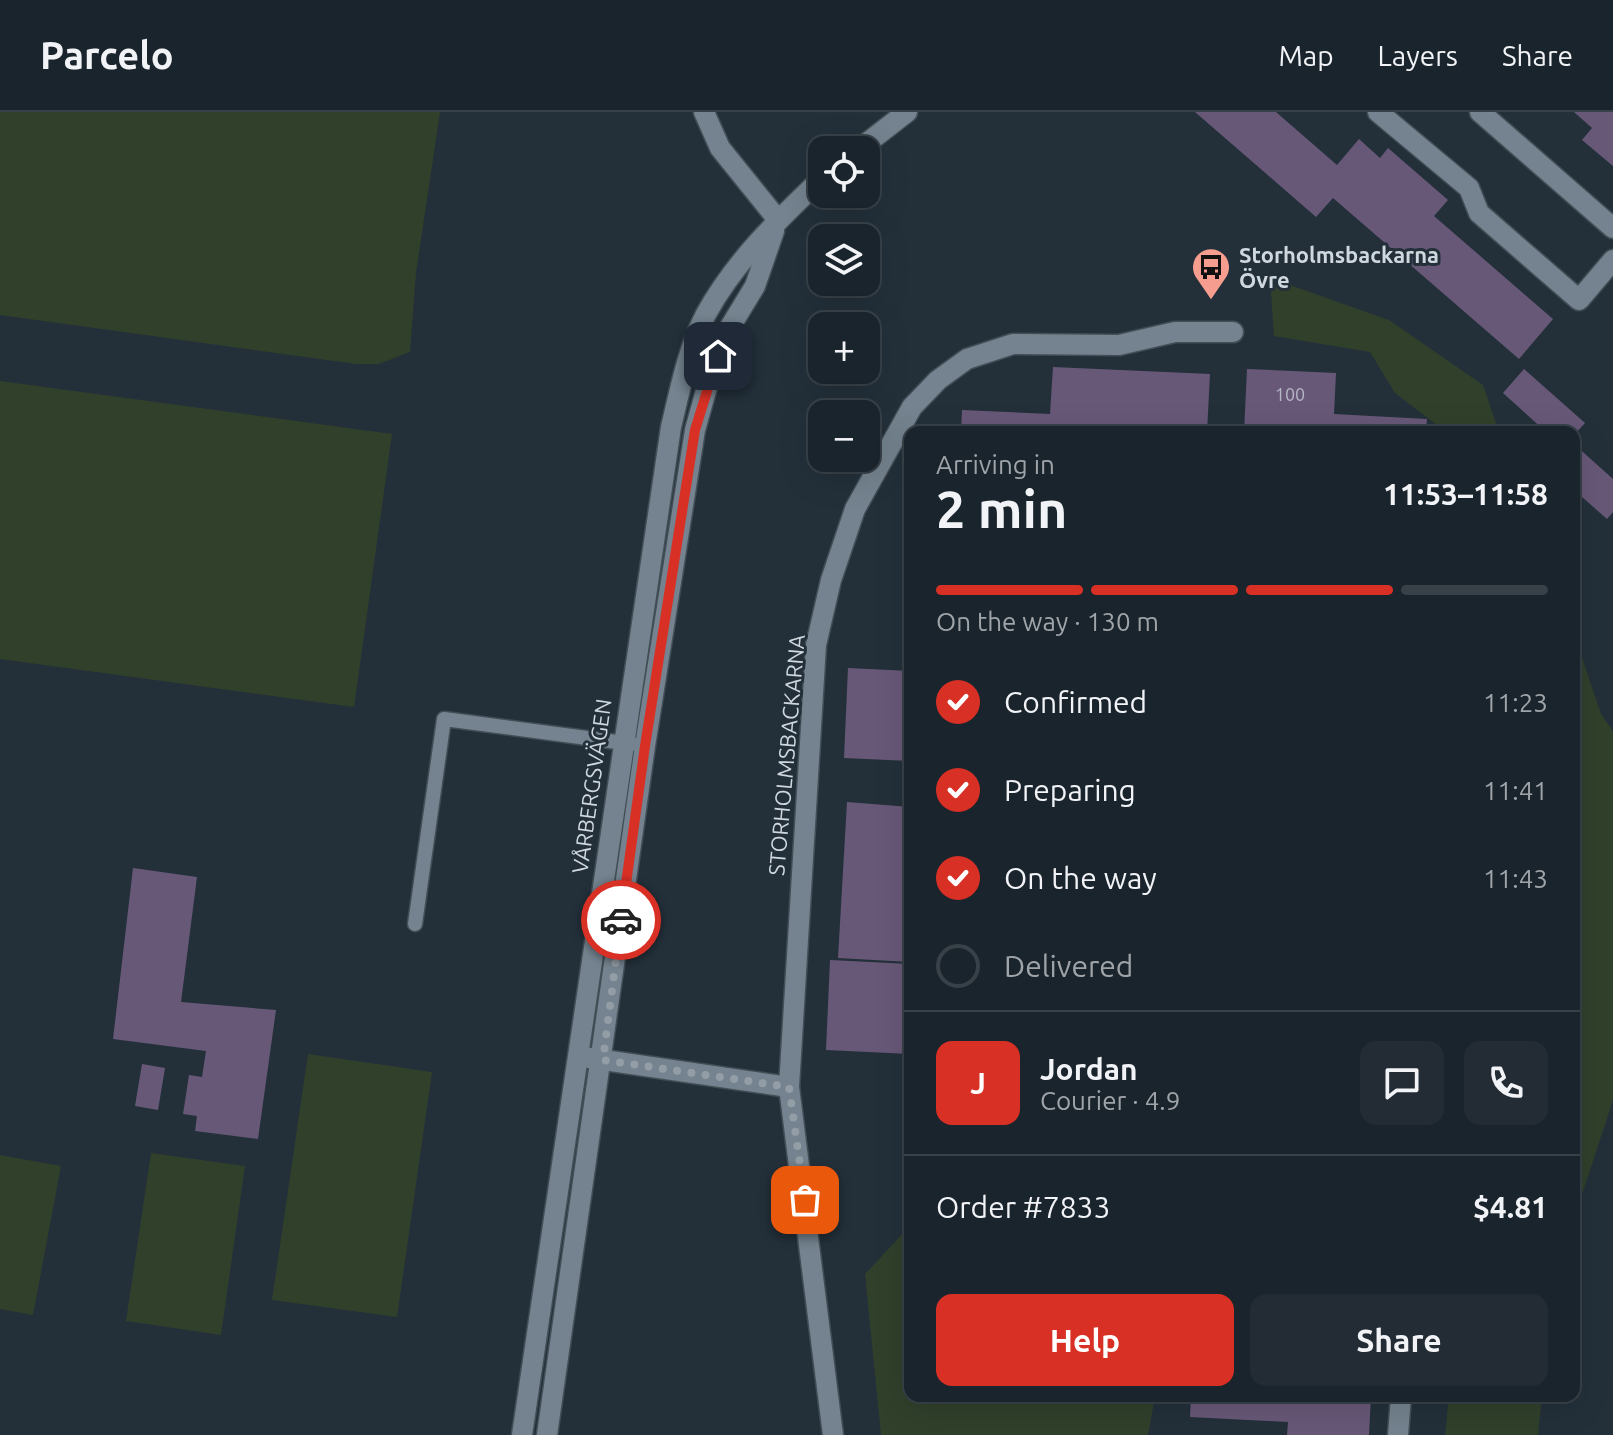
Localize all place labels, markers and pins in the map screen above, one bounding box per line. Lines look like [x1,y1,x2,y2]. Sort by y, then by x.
place label: Storholmsbackarna Övre [1239,242,1439,292]
bus stop icon: Storholmsbackarna Övre [1190,246,1232,301]
pin [684,322,752,390]
pin [771,1166,839,1234]

